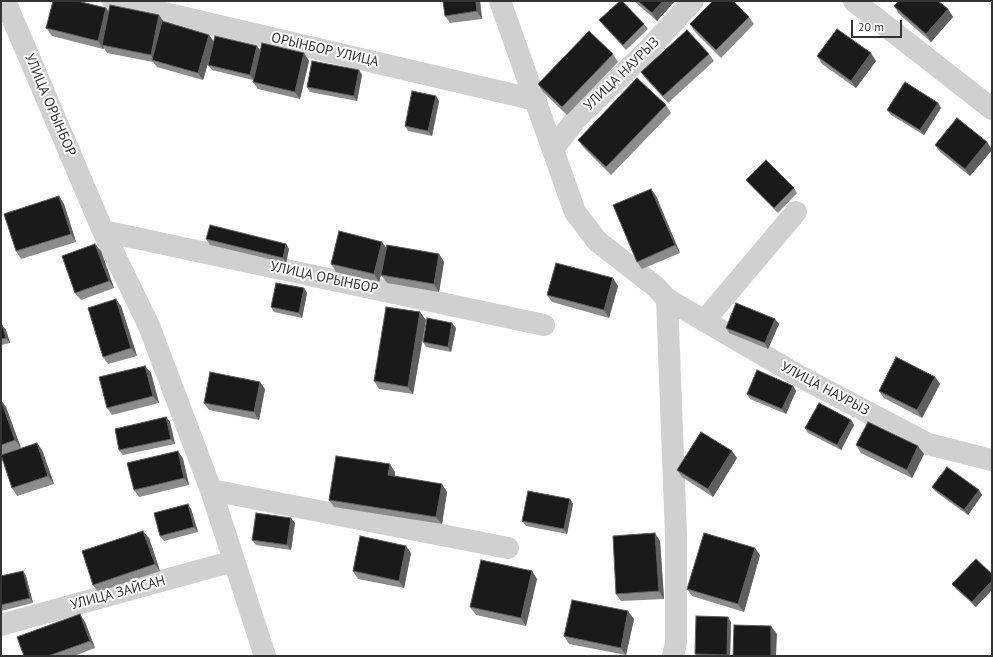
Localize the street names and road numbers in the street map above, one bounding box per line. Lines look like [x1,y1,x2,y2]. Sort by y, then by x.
street label: ОРЫНБОР УЛИЦА [270,29,380,71]
street label: УЛИЦА НАУРЫЗ [581,34,663,114]
street label: УЛИЦА ОРЫНБОР [21,51,79,159]
street label: УЛИЦА ОРЫНБОР [269,258,379,298]
street label: УЛИЦА НАУРЫЗ [778,359,872,419]
street label: УЛИЦА ЗАЙСАН [69,572,167,614]

